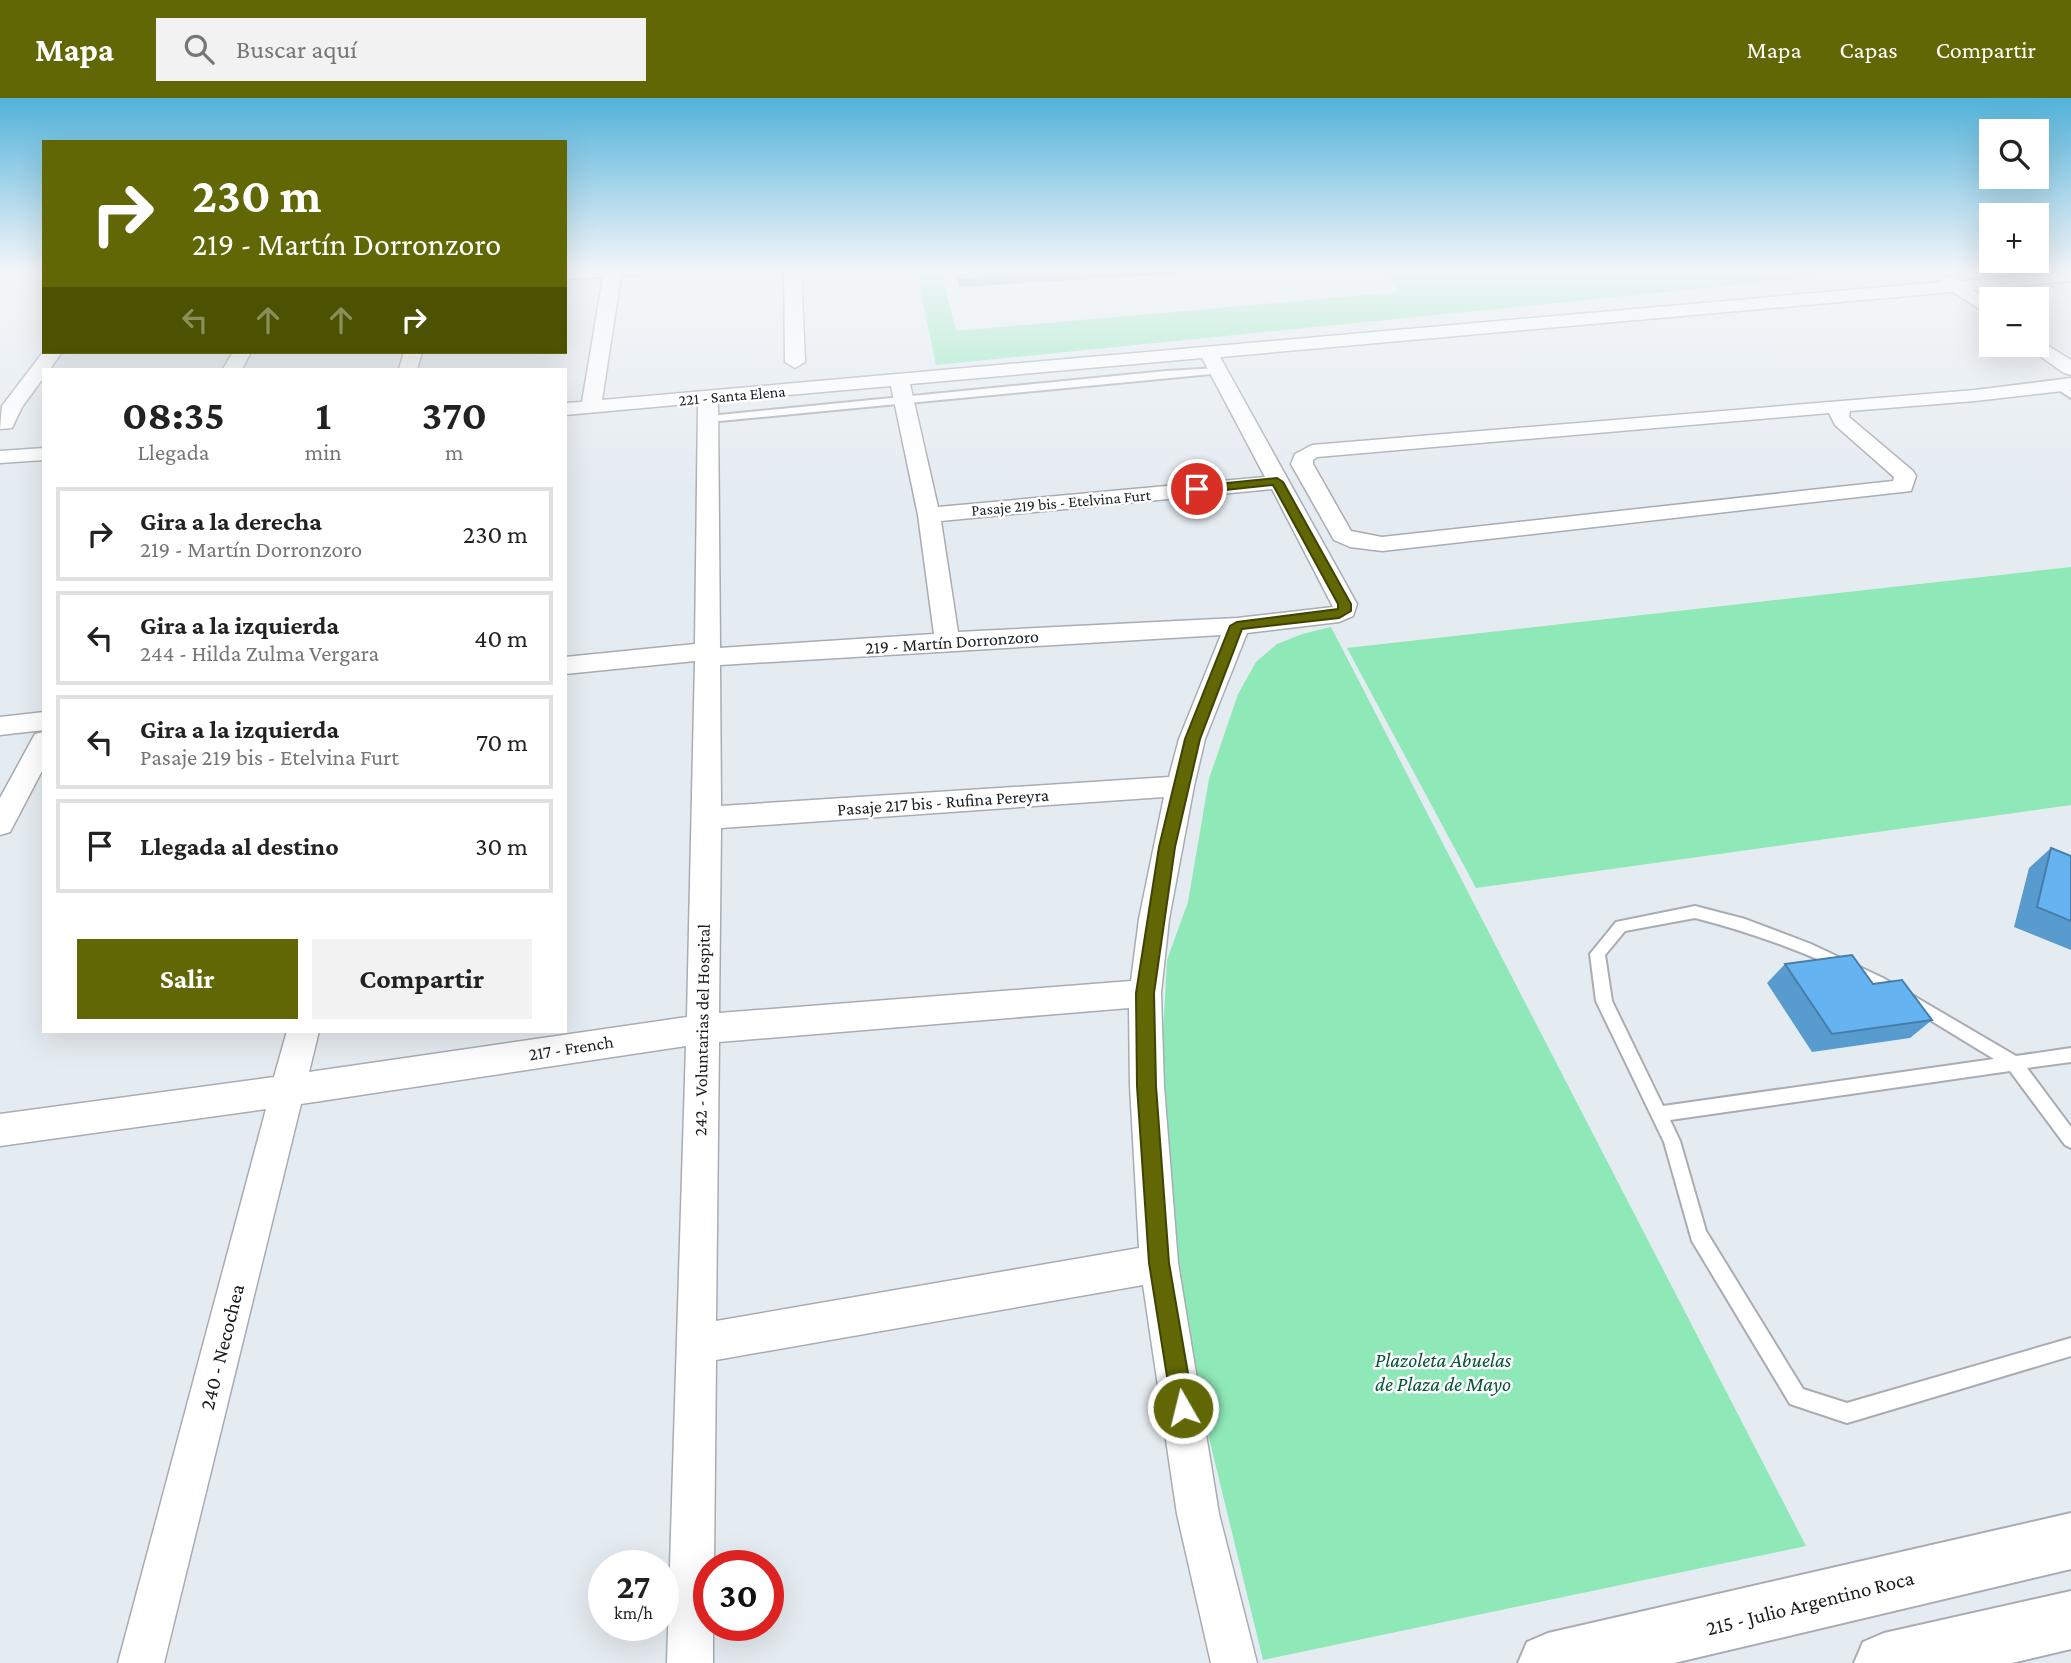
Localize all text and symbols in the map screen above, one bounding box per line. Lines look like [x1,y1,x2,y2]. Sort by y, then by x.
search box [156,18,646,81]
icon: search [180,30,218,68]
text: Mapa [35,31,114,68]
text: Buscar aquí [236,35,357,64]
text: Mapa [1747,36,1802,63]
text: Capas [1840,36,1898,63]
text: Compartir [1936,36,2036,63]
map controls [1979,119,2049,357]
button: search [1979,119,2049,189]
icon: right [77,168,168,259]
text: 230 m [192,168,322,223]
button: + [1979,203,2049,273]
text: 219 - Martín Dorronzoro [192,226,501,262]
button: − [1979,287,2049,357]
icon: left [176,301,214,339]
icon: ahead [249,301,287,339]
icon: ahead [322,301,360,339]
icon: right [395,301,433,339]
street label: 221 - Santa Elena [678,382,787,409]
text: 08:35 [122,391,225,438]
text: 1 [315,391,331,438]
text: 370 [422,391,487,438]
text: Llegada [137,439,209,465]
text: min [305,439,342,465]
text: m [445,439,464,465]
pin [1167,459,1227,519]
icon: arrive [1178,470,1216,508]
street label: Pasaje 219 bis - Etelvina Furt [971,486,1152,520]
text: Gira a la derecha [140,507,322,536]
icon: right [81,515,119,553]
text: 230 m [463,520,528,549]
text: 219 - Martín Dorronzoro [140,536,362,562]
text: Gira a la izquierda [140,611,339,640]
icon: left [81,619,119,657]
text: 40 m [474,624,528,653]
street label: 219 - Martín Dorronzoro [865,626,1039,658]
text: 244 - Hilda Zulma Vergara [140,640,379,666]
text: Gira a la izquierda [140,715,339,744]
icon: left [81,723,119,761]
text: 70 m [476,728,528,757]
text: Pasaje 219 bis - Etelvina Furt [140,744,399,770]
street label: Pasaje 217 bis - Rufina Pereyra [836,785,1050,820]
icon: arrive [81,827,119,865]
text: Llegada al destino [140,832,339,861]
text: 30 m [475,832,528,861]
street label: 242 - Voluntarias del Hospital [690,923,714,1136]
button: Salir [77,939,298,1019]
button: Compartir [312,939,532,1019]
street label: 217 - French [527,1031,615,1065]
street label: 240 - Necochea [195,1281,249,1412]
park label: Plazoleta Abuelas de Plaza de Mayo [1375,1348,1512,1396]
position arrow [1146,1371,1220,1445]
speed limit sign: 30 [693,1550,784,1641]
street label: 215 - Julio Argentino Roca [1704,1566,1917,1640]
text: 27 [617,1567,650,1606]
text: km/h [614,1603,653,1623]

